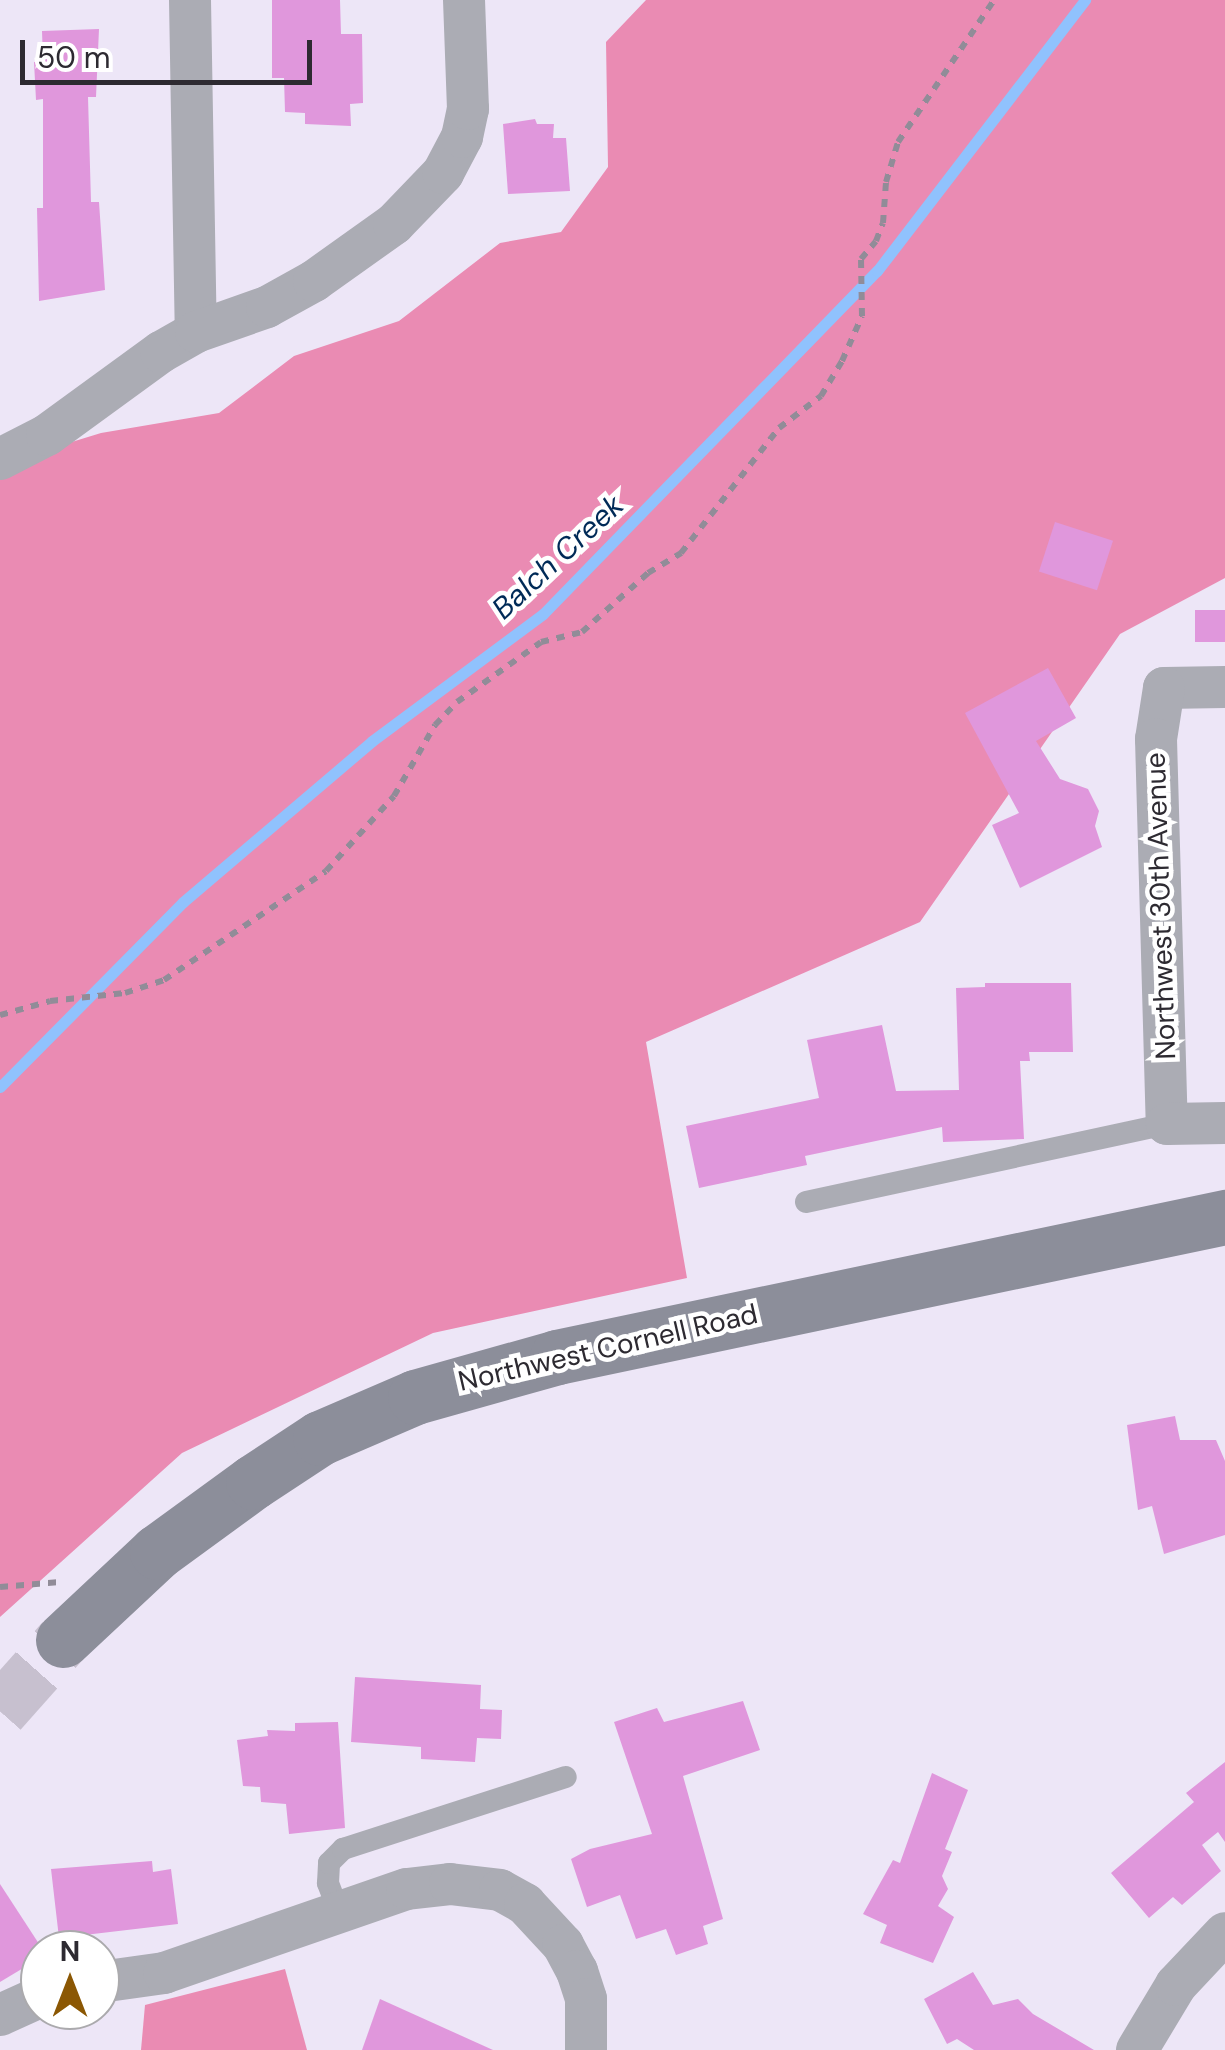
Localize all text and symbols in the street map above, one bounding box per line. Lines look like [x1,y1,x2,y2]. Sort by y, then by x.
scale bar [25,20,318,82]
text: 50 m [37,38,111,77]
water label: Balch Creek [485,487,631,627]
street label: Northwest 30th Avenue [1139,752,1183,1060]
street label: Northwest Cornell Road [455,1297,761,1399]
north arrow [20,1930,120,2030]
text: N [60,1933,80,1970]

